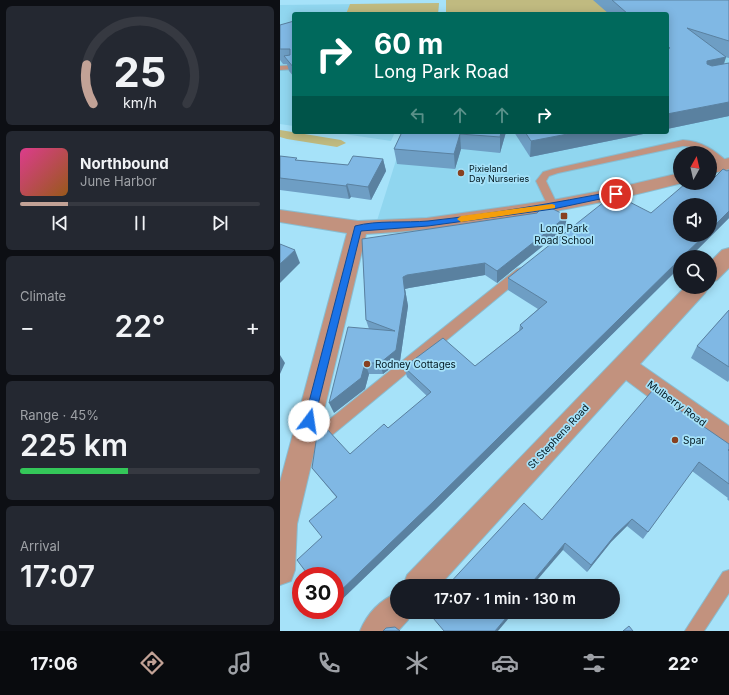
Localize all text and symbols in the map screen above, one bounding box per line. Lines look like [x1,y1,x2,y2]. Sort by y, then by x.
text: 60 m [374,27,443,61]
icon: right [308,28,360,80]
text: 25 [114,46,166,96]
text: Long Park Road [374,61,509,82]
text: km/h [123,93,157,110]
icon: left [407,104,429,126]
icon: ahead [449,104,471,126]
icon: ahead [491,104,513,126]
icon: right [533,104,555,126]
north arrow [673,146,717,190]
map controls [673,146,717,294]
text: Northbound [80,154,169,173]
place label: Pixieland Day Nurseries [469,163,529,184]
marker: Pixieland Day Nurseries [456,168,466,178]
text: June Harbor [80,173,157,189]
pin [599,177,633,211]
icon: arrive [605,183,627,205]
button: sound [673,198,717,242]
marker: Long Park Road School [559,211,569,221]
icon: previous [49,212,71,234]
icon: pause [129,212,151,234]
icon: next [209,212,231,234]
place label: Long Park Road School [534,222,594,246]
button: search [673,250,717,294]
text: Climate [20,288,66,304]
text: 22° [114,308,166,344]
text: − [20,314,35,340]
text: + [245,314,260,340]
place label: Rodney Cottages [375,358,456,370]
marker: Rodney Cottages [362,359,372,369]
street label: Mulberry Road [645,378,709,428]
position arrow [288,400,330,442]
street label: St Stephens Road [525,401,591,471]
text: Range · 45% [20,407,99,423]
text: 225 km [20,427,128,463]
place label: Spar [683,434,705,446]
marker: Spar [670,435,680,445]
text: Arrival [20,538,60,554]
text: 17:07 [20,558,95,594]
speed limit sign: 30 [292,567,344,619]
text: 17:07 · 1 min · 130 m [434,589,576,608]
icon: directions [138,649,166,677]
icon: music [226,649,254,677]
icon: phone [315,649,343,677]
icon: climate [403,649,431,677]
icon: car [491,649,519,677]
icon: filters [580,649,608,677]
text: 17:06 [30,653,78,674]
text: 22° [668,653,699,674]

